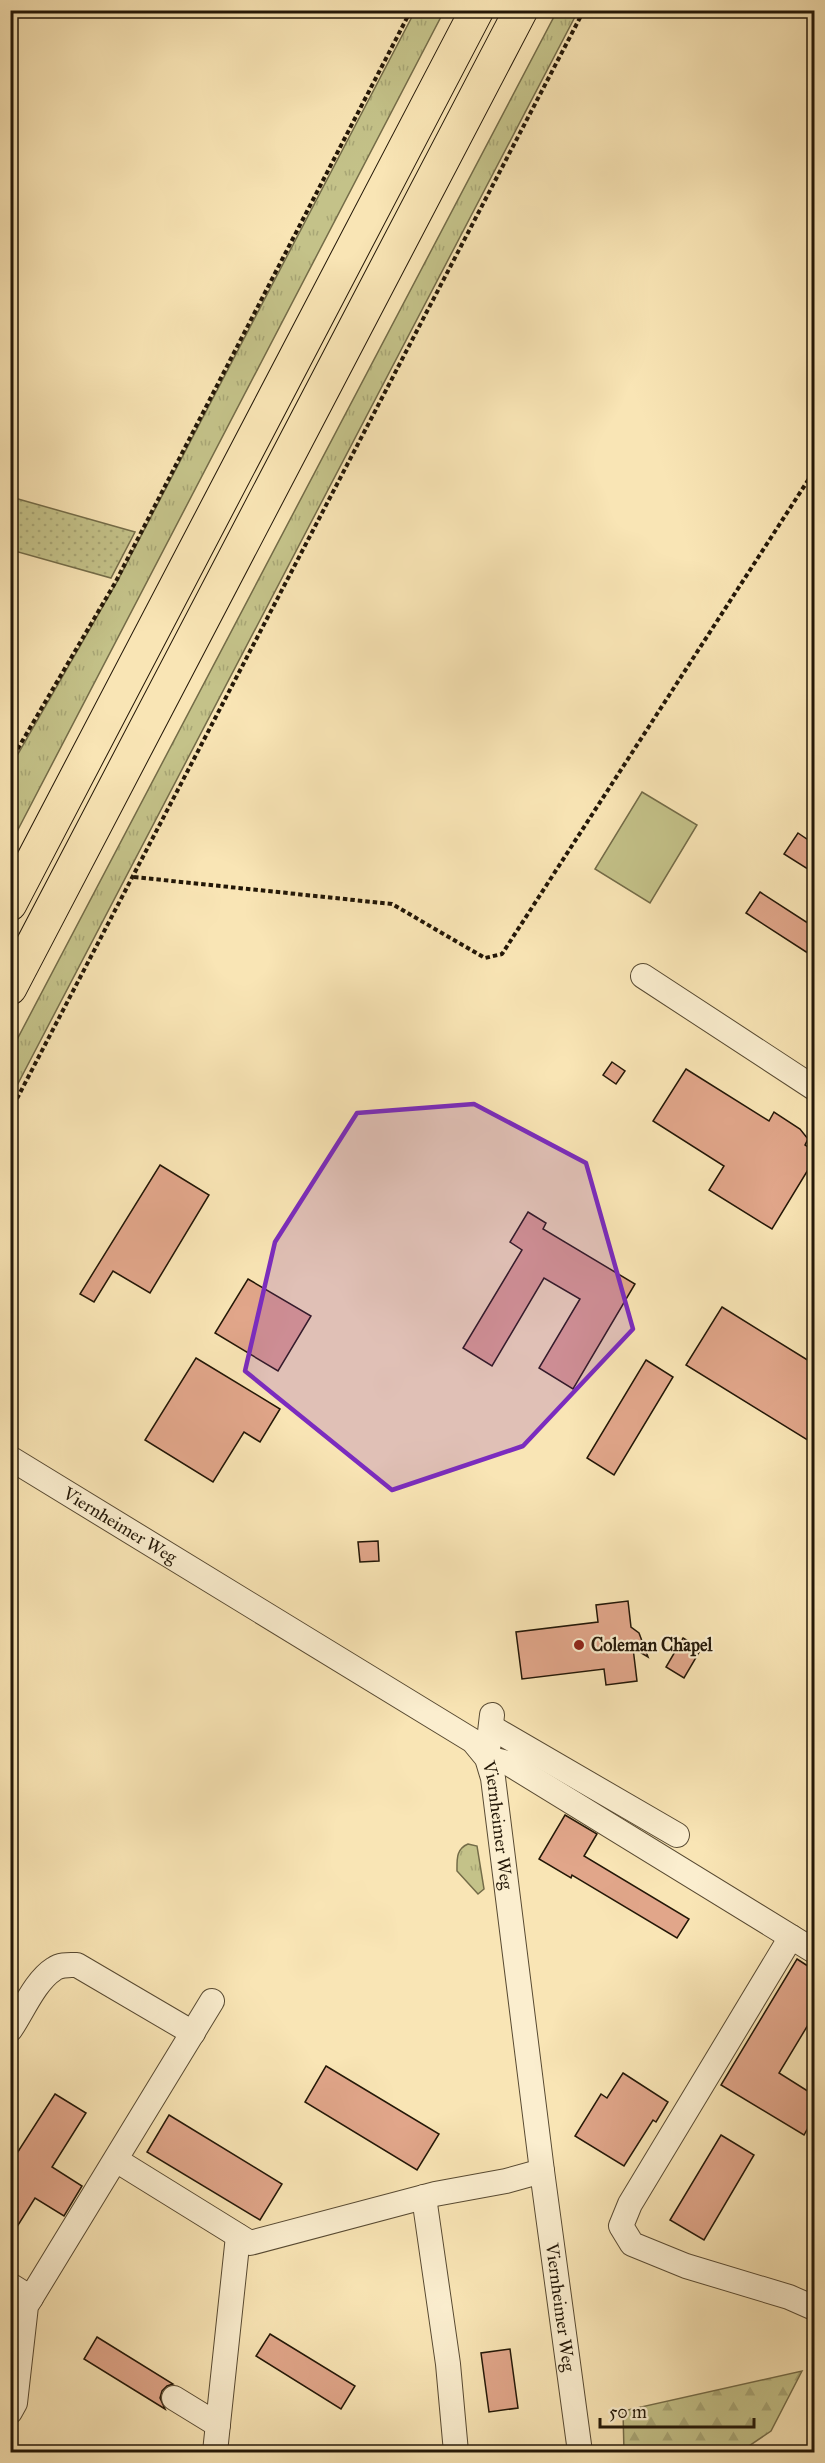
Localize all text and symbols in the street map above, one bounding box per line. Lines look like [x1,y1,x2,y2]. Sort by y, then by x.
street label: Viernheimer Weg [58,1482,181,1570]
place label: Coleman Chapel [591,1634,713,1657]
marker: Coleman Chapel [572,1638,586,1652]
street label: Viernheimer Weg [477,1757,518,1891]
street label: Viernheimer Weg [541,2241,580,2373]
scale bar [600,2391,754,2429]
text: 50 m [609,2401,647,2423]

